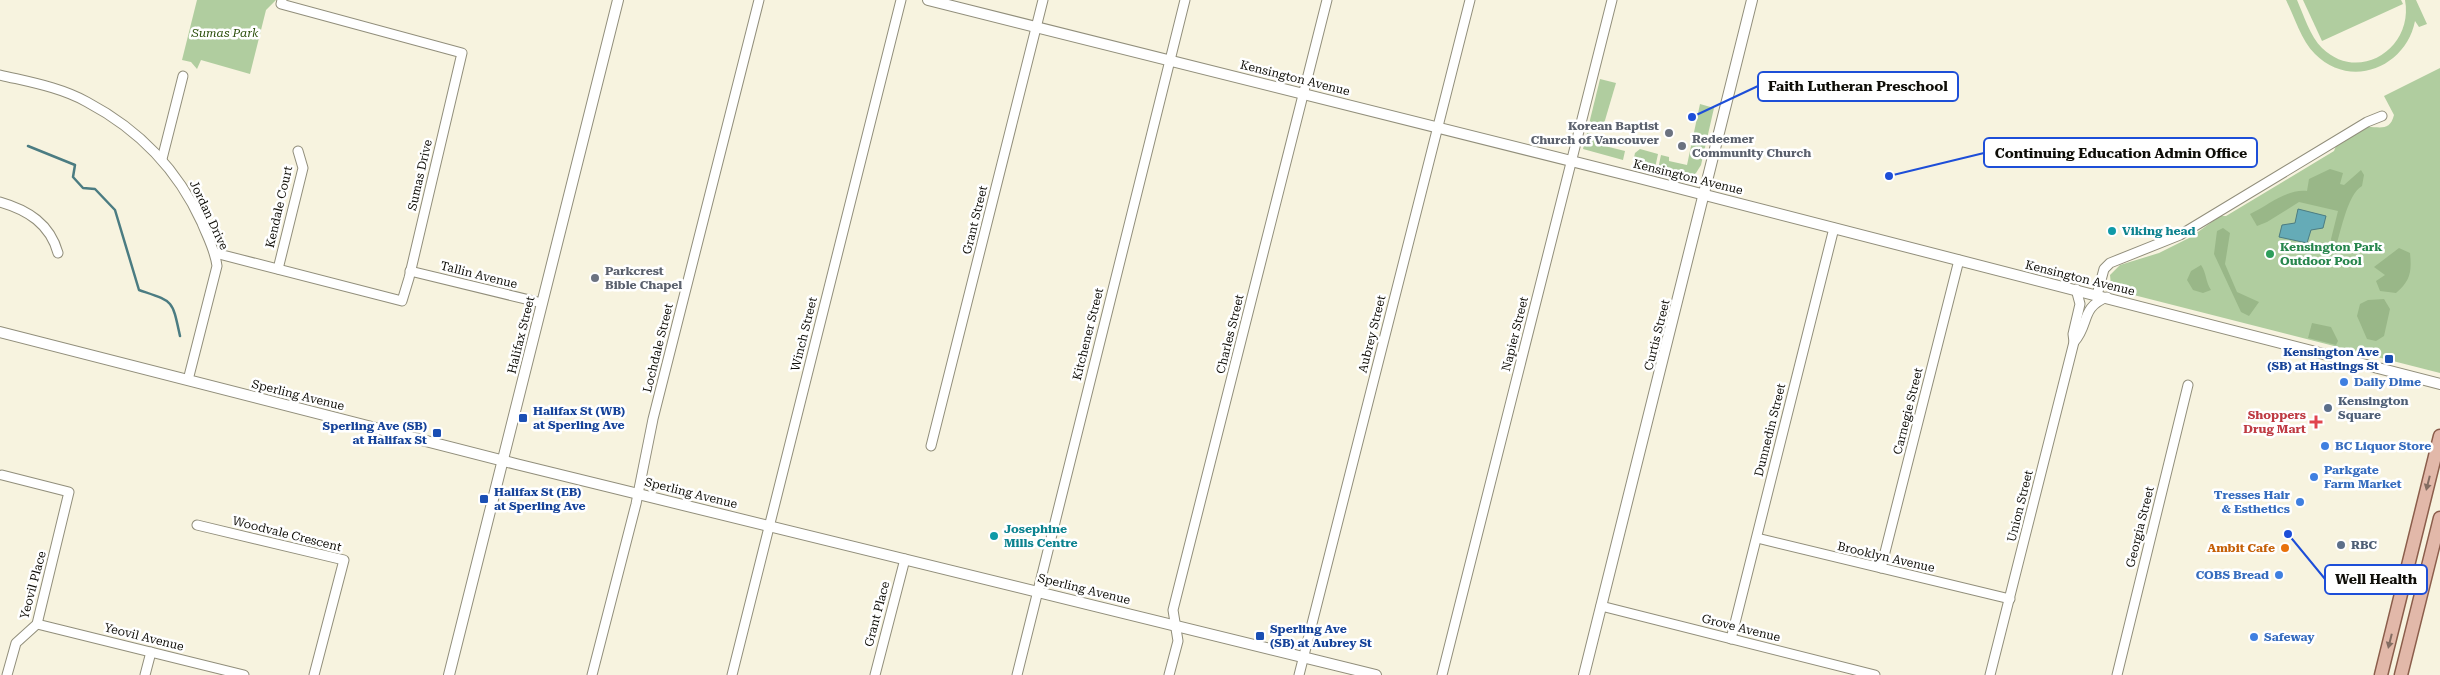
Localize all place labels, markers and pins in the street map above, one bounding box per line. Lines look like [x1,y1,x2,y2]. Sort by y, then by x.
callout: Faith Lutheran Preschool [1758,72,1958,101]
place label: Korean Baptist Church of Vancouver [1531,119,1660,147]
marker: Korean Baptist Church of Vancouver [1663,127,1675,139]
place label: Redeemer Community Church [1692,132,1811,160]
callout: Continuing Education Admin Office [1984,138,2257,167]
marker: Redeemer Community Church [1676,140,1688,152]
place label: Viking head [2122,224,2195,238]
marker: Viking head [2106,225,2118,237]
place label: Kensington Park Outdoor Pool [2280,240,2383,268]
marker: Kensington Park Outdoor Pool [2264,248,2276,260]
place label: Parkcrest Bible Chapel [605,264,682,292]
marker: Parkcrest Bible Chapel [589,272,601,284]
place label: Kensington Ave (SB) at Hastings St [2267,345,2379,373]
marker: Kensington Ave (SB) at Hastings St [2383,353,2395,365]
place label: Daily Dime [2354,375,2421,389]
marker: Daily Dime [2338,376,2350,388]
place label: Kensington Square [2338,394,2409,422]
marker: Kensington Square [2322,402,2334,414]
place label: Halifax St (WB) at Sperling Ave [533,404,625,432]
place label: Shoppers Drug Mart [2243,408,2306,436]
marker: Halifax St (WB) at Sperling Ave [517,412,529,424]
marker: Shoppers Drug Mart [2310,416,2322,428]
place label: Sperling Ave (SB) at Halifax St [323,419,427,447]
marker: Sperling Ave (SB) at Halifax St [431,427,443,439]
place label: BC Liquor Store [2335,439,2431,453]
marker: BC Liquor Store [2319,440,2331,452]
place label: Parkgate Farm Market [2324,463,2402,491]
marker: Parkgate Farm Market [2308,471,2320,483]
place label: Halifax St (EB) at Sperling Ave [494,485,586,513]
place label: Tresses Hair & Esthetics [2214,488,2291,516]
marker: Halifax St (EB) at Sperling Ave [478,493,490,505]
marker: Tresses Hair & Esthetics [2294,496,2306,508]
place label: Josephine Mills Centre [1004,522,1078,550]
marker: Josephine Mills Centre [988,530,1000,542]
place label: RBC [2351,538,2378,552]
marker: RBC [2335,539,2347,551]
place label: Ambit Cafe [2207,541,2275,555]
marker: Ambit Cafe [2279,542,2291,554]
callout: Well Health [2325,565,2427,594]
place label: COBS Bread [2196,568,2269,582]
marker: COBS Bread [2273,569,2285,581]
place label: Sperling Ave (SB) at Aubrey St [1270,622,1372,650]
marker: Sperling Ave (SB) at Aubrey St [1254,630,1266,642]
place label: Safeway [2264,630,2315,644]
marker: Safeway [2248,631,2260,643]

